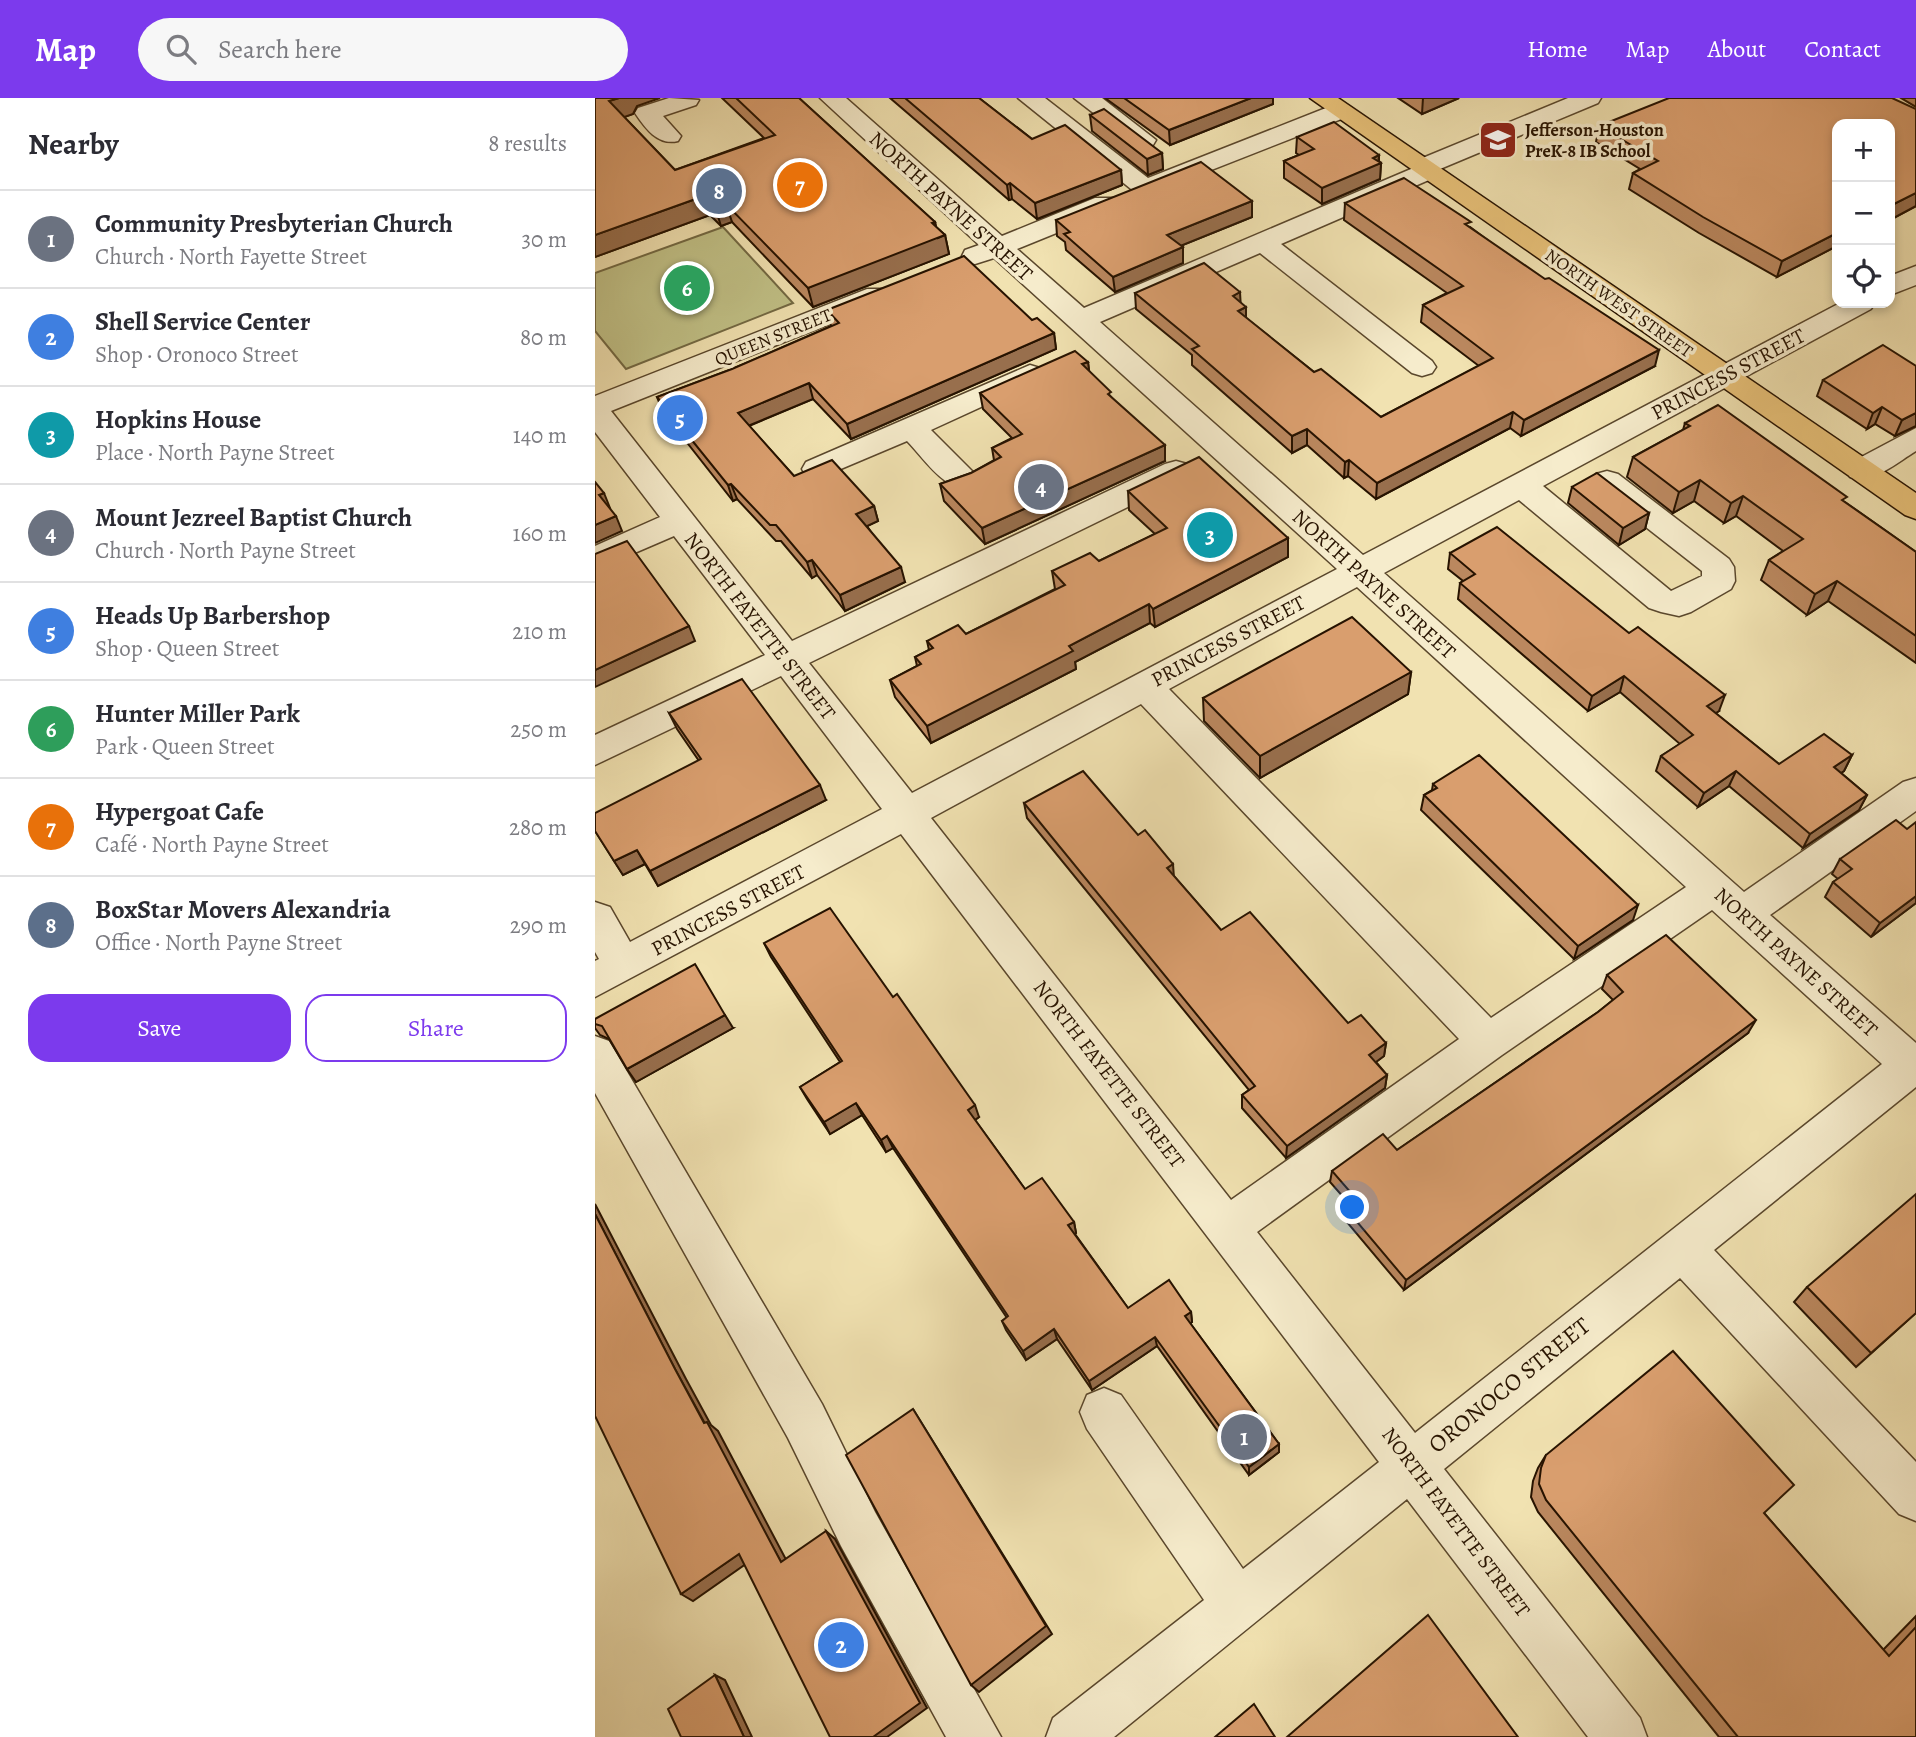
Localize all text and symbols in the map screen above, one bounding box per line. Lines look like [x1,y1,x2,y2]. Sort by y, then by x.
search box [138,18,628,81]
text: Map [35,27,96,72]
icon: search [162,30,200,68]
text: Search here [218,32,342,67]
text: Home [1527,33,1588,65]
text: Map [1626,33,1670,65]
text: About [1708,33,1766,65]
text: Contact [1804,33,1881,65]
place label: Jefferson-Houston PreK-8 IB School [1525,118,1664,163]
school or university icon: Jefferson-Houston PreK-8 IB School [1477,119,1519,161]
map controls [1832,119,1895,308]
button: + [1832,119,1895,182]
text: Nearby [28,124,119,164]
street label: NORTH PAYNE STREET [863,125,1039,287]
text: 8 results [488,128,567,159]
pin: 7 [777,159,823,211]
pin: 8 [696,165,742,217]
button: − [1832,182,1895,245]
text: Community Presbyterian Church [95,206,453,241]
text: 1 [47,224,55,255]
text: 30 m [521,224,567,255]
text: Church · North Fayette Street [95,241,367,272]
street label: NORTH WEST STREET [1540,243,1698,363]
button: locate [1832,245,1895,308]
pin: 6 [664,262,710,314]
street label: QUEEN STREET [711,303,835,371]
text: Shell Service Center [95,304,310,339]
street label: PRINCESS STREET [1646,321,1810,426]
text: 2 [45,322,57,353]
text: 80 m [520,322,567,353]
text: Shop · Oronoco Street [95,339,298,370]
pin: 5 [657,392,703,444]
text: Hopkins House [95,402,261,437]
text: 3 [46,420,56,451]
text: 140 m [513,420,567,451]
text: Place · North Payne Street [95,437,335,468]
pin: 4 [1018,461,1064,513]
text: Mount Jezreel Baptist Church [95,500,412,535]
street label: NORTH PAYNE STREET [1286,503,1462,665]
pin: 3 [1187,509,1233,561]
text: 4 [46,518,56,549]
text: 160 m [513,518,567,549]
street label: NORTH FAYETTE STREET [678,526,842,726]
text: Church · North Payne Street [95,535,356,566]
street label: PRINCESS STREET [1146,588,1310,693]
text: Heads Up Barbershop [95,598,330,633]
text: 5 [46,616,56,647]
text: 210 m [512,616,567,647]
text: Shop · Queen Street [95,633,279,664]
text: Hunter Miller Park [95,696,300,731]
text: 6 [46,714,56,745]
text: 250 m [510,714,567,745]
text: Park · Queen Street [95,731,275,762]
text: Hypergoat Cafe [95,794,264,829]
text: 7 [46,812,56,843]
text: 280 m [509,812,567,843]
text: Café · North Payne Street [95,829,329,860]
street label: PRINCESS STREET [646,857,810,962]
street label: NORTH PAYNE STREET [1708,881,1884,1043]
text: BoxStar Movers Alexandria [95,892,391,927]
text: 8 [45,910,57,941]
text: 290 m [510,910,567,941]
text: Office · North Payne Street [95,927,342,958]
street label: NORTH FAYETTE STREET [1027,974,1191,1174]
button: Save [28,994,291,1062]
button: Share [305,994,567,1062]
your location [1335,1190,1369,1224]
street label: ORONOCO STREET [1421,1310,1597,1460]
pin: 1 [1221,1411,1267,1463]
street label: NORTH FAYETTE STREET [1375,1421,1537,1623]
pin: 2 [818,1619,864,1671]

